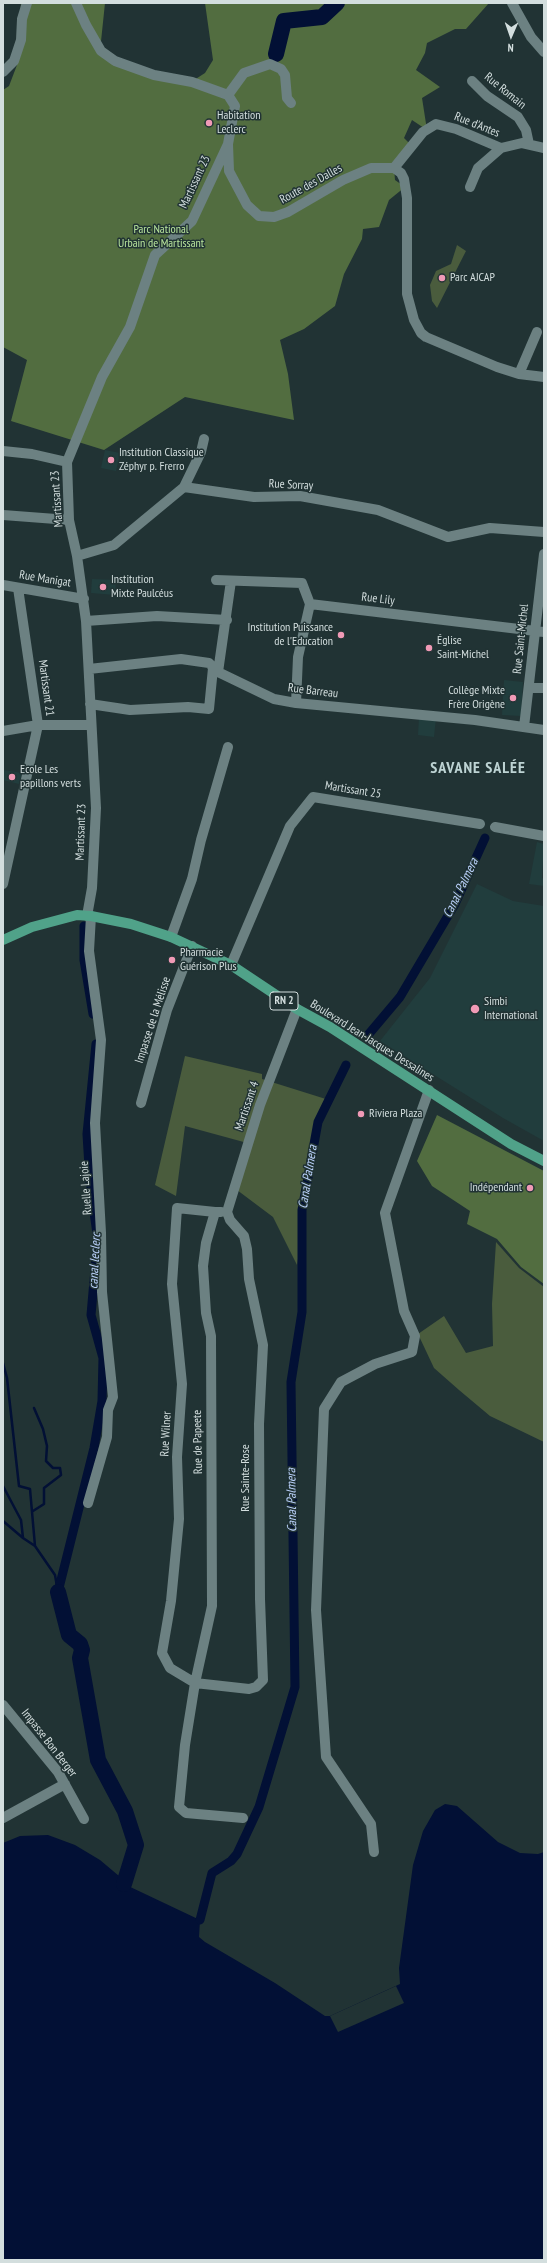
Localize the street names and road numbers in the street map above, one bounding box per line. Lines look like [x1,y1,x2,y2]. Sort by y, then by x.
street label: Rue Romain [481,70,529,112]
street label: Rue d'Antes [452,109,502,141]
street label: Martissant 23 [176,153,214,211]
street label: Route des Dalles [277,161,345,207]
street label: Martissant 23 [48,470,66,528]
street label: Rue Sorray [268,477,314,493]
street label: Rue Manigat [18,568,72,590]
street label: Rue Lily [361,590,395,608]
street label: Rue Saint-Michel [510,603,532,675]
street label: Martissant 21 [35,659,57,717]
street label: Rue Barreau [287,681,339,701]
street label: Martissant 25 [324,778,382,802]
street label: Martissant 23 [73,803,89,861]
street label: Impasse de la Mélisse [132,975,174,1065]
road number: RN 2 [270,992,298,1010]
street label: Boulevard Jean-Jacques Dessalines [308,997,436,1085]
street label: Martissant 4 [232,1079,262,1133]
street label: Ruelle Lajoie [77,1161,95,1215]
street label: Rue de Papeete [190,1410,206,1474]
street label: Rue Wilner [158,1411,174,1457]
street label: Rue Sainte-Rose [239,1444,253,1512]
street label: Impasse Bon Berger [18,1706,80,1780]

